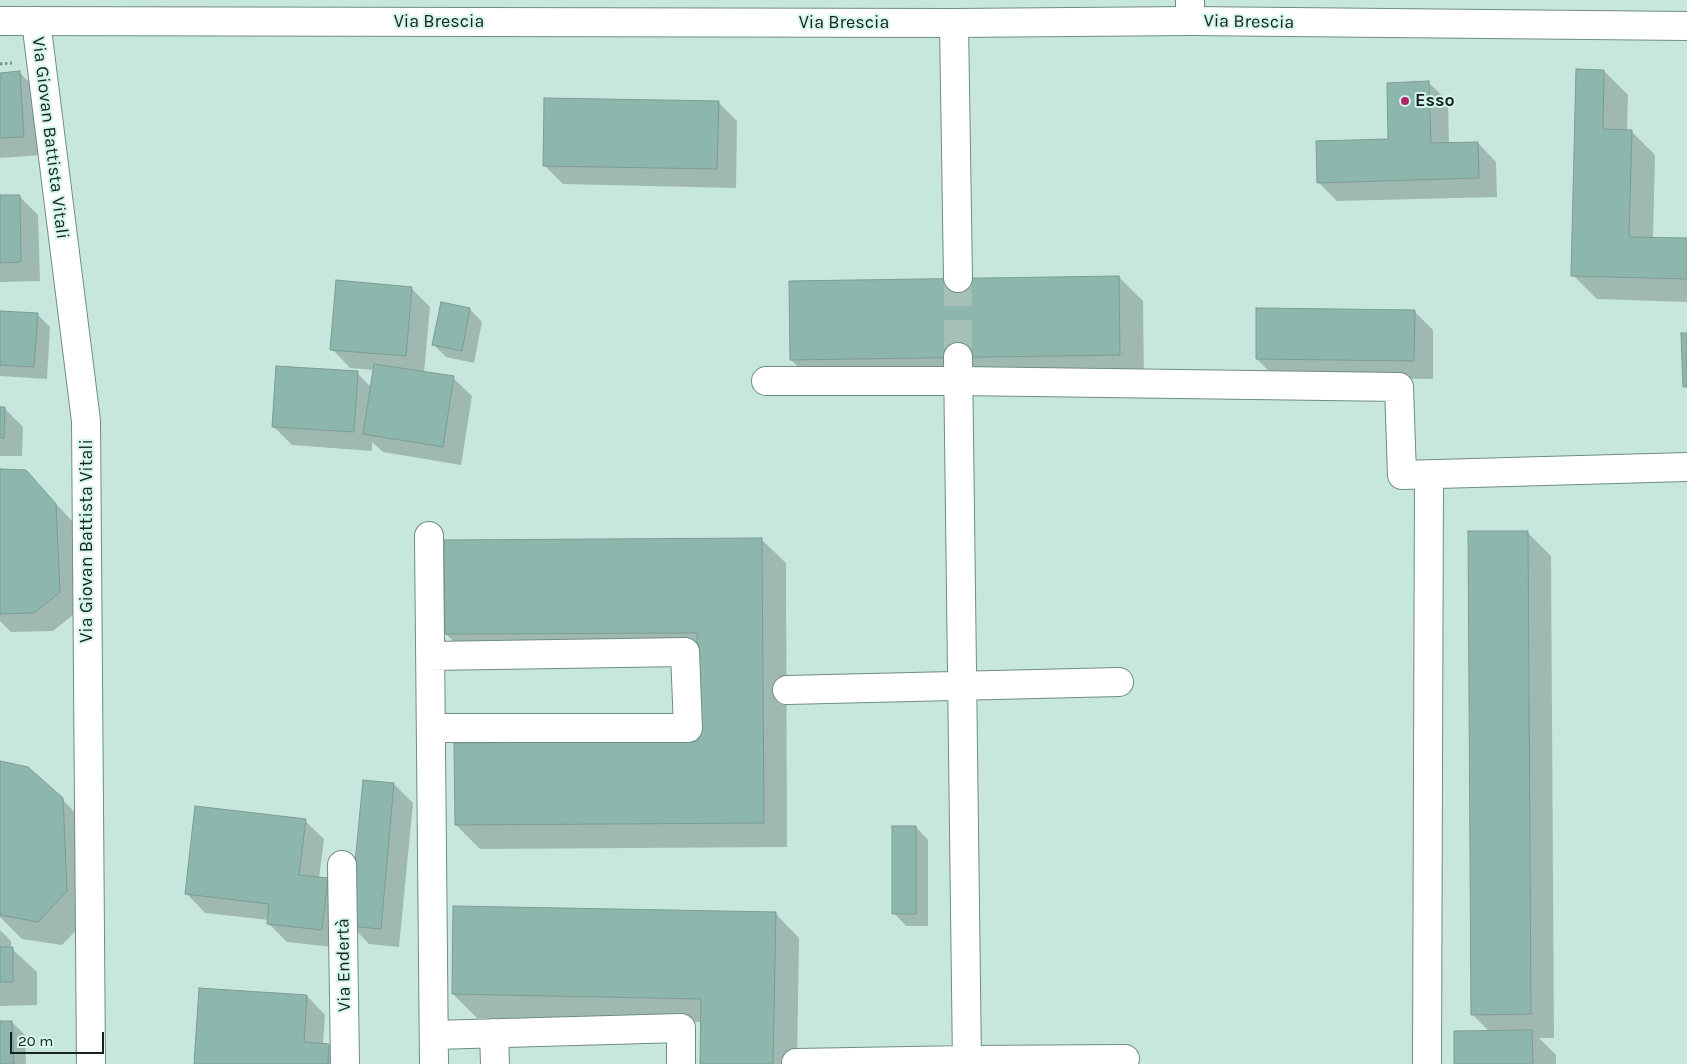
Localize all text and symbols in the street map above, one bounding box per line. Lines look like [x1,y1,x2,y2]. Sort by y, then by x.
street label: Via Brescia [1204,10,1294,34]
street label: Via Brescia [394,11,484,33]
street label: Via Brescia [799,12,889,34]
street label: Via Giovan Battista Vitali [27,36,73,240]
place label: Esso [1415,90,1455,112]
marker: Esso [1399,95,1411,107]
street label: Via Giovan Battista Vitali [76,439,98,643]
street label: Via Endertà [332,918,356,1012]
scale bar [12,1022,106,1054]
text: 20 m [18,1032,53,1050]

